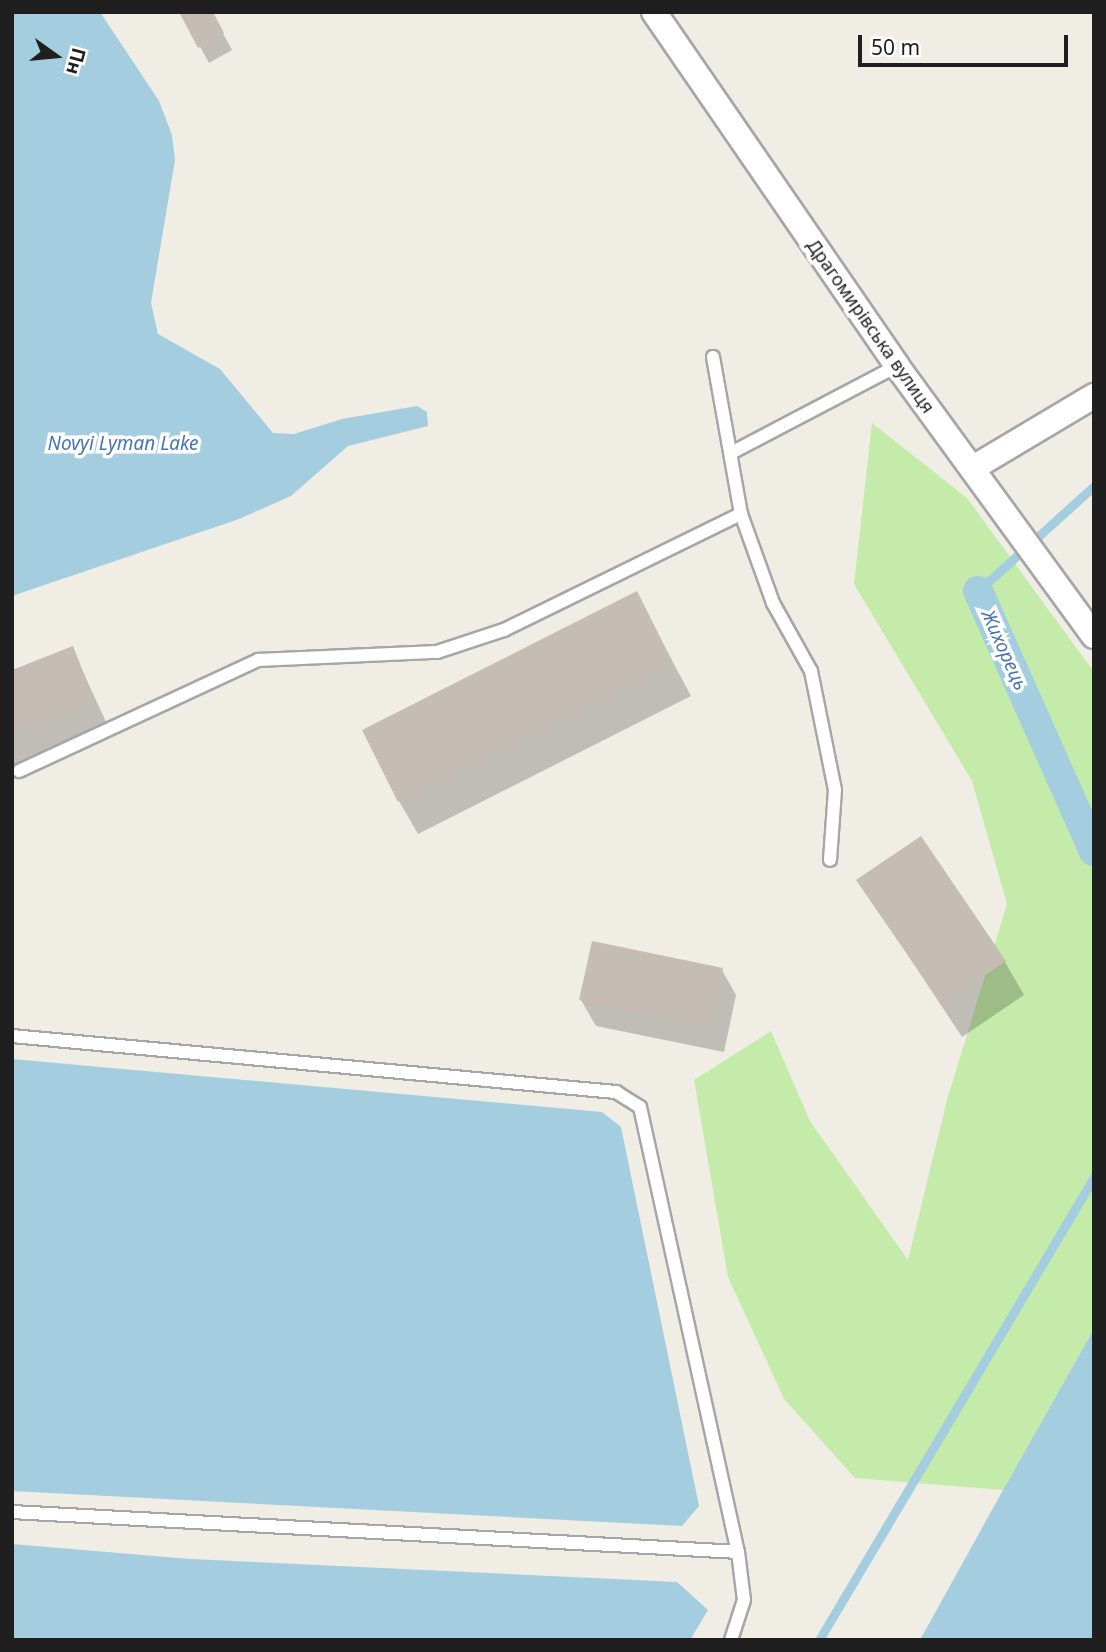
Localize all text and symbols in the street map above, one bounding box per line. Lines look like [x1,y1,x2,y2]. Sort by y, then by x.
north arrow [21,21,91,91]
scale bar [861,21,1071,65]
text: 50 m [871,33,920,61]
text: Пн [60,45,92,78]
street label: Драгомирівська вулиця [803,235,939,417]
water label: Novyi Lyman Lake [47,433,199,455]
water label: Жихорець [976,606,1032,694]

